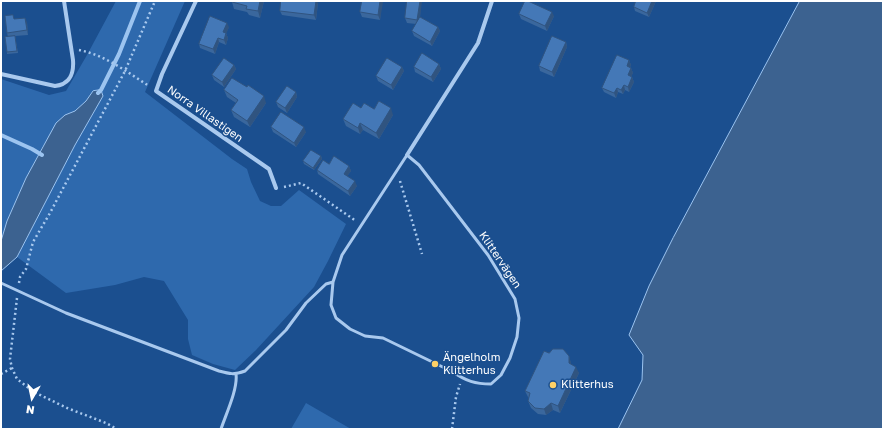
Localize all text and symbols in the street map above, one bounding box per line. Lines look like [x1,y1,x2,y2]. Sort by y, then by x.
street label: Norra Villastigen [165,83,245,145]
street label: Klittervägen [476,229,524,291]
place label: Ängelholm Klitterhus [443,351,500,377]
marker: Ängelholm Klitterhus [430,359,440,369]
north arrow [12,378,52,418]
place label: Klitterhus [561,378,614,392]
marker: Klitterhus [548,380,558,390]
text: N [25,403,35,417]

